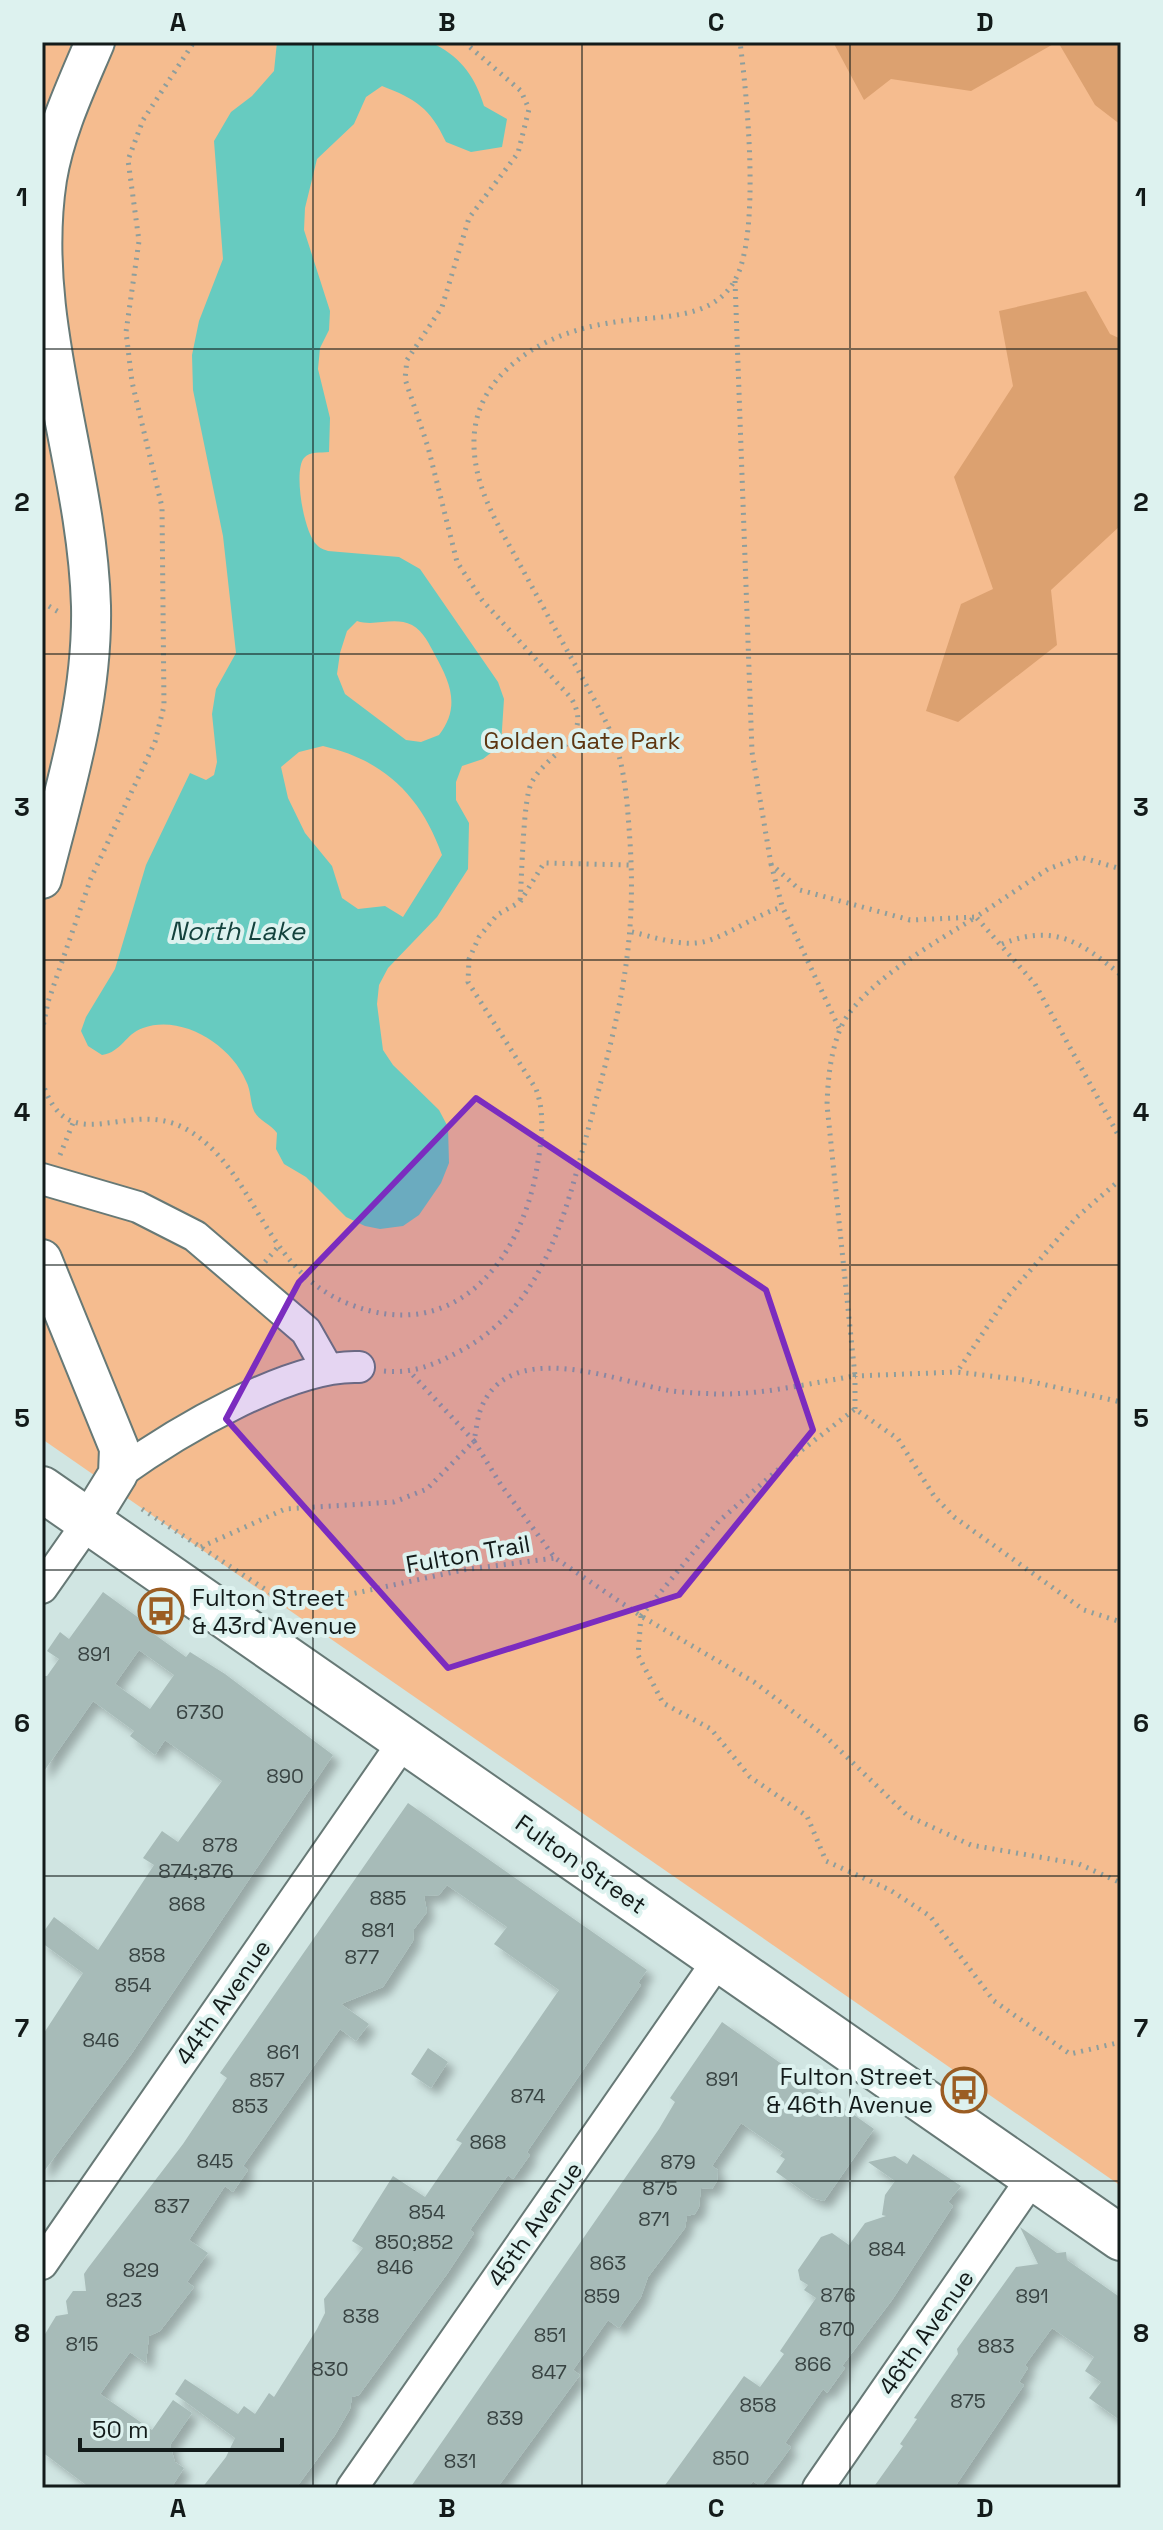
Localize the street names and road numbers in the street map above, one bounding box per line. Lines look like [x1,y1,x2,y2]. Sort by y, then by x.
street label: Fulton Trail [403,1528,533,1580]
street label: Fulton Street [509,1807,653,1921]
street label: 44th Avenue [168,1933,278,2071]
street label: 45th Avenue [481,2155,589,2293]
street label: 46th Avenue [871,2263,981,2401]

